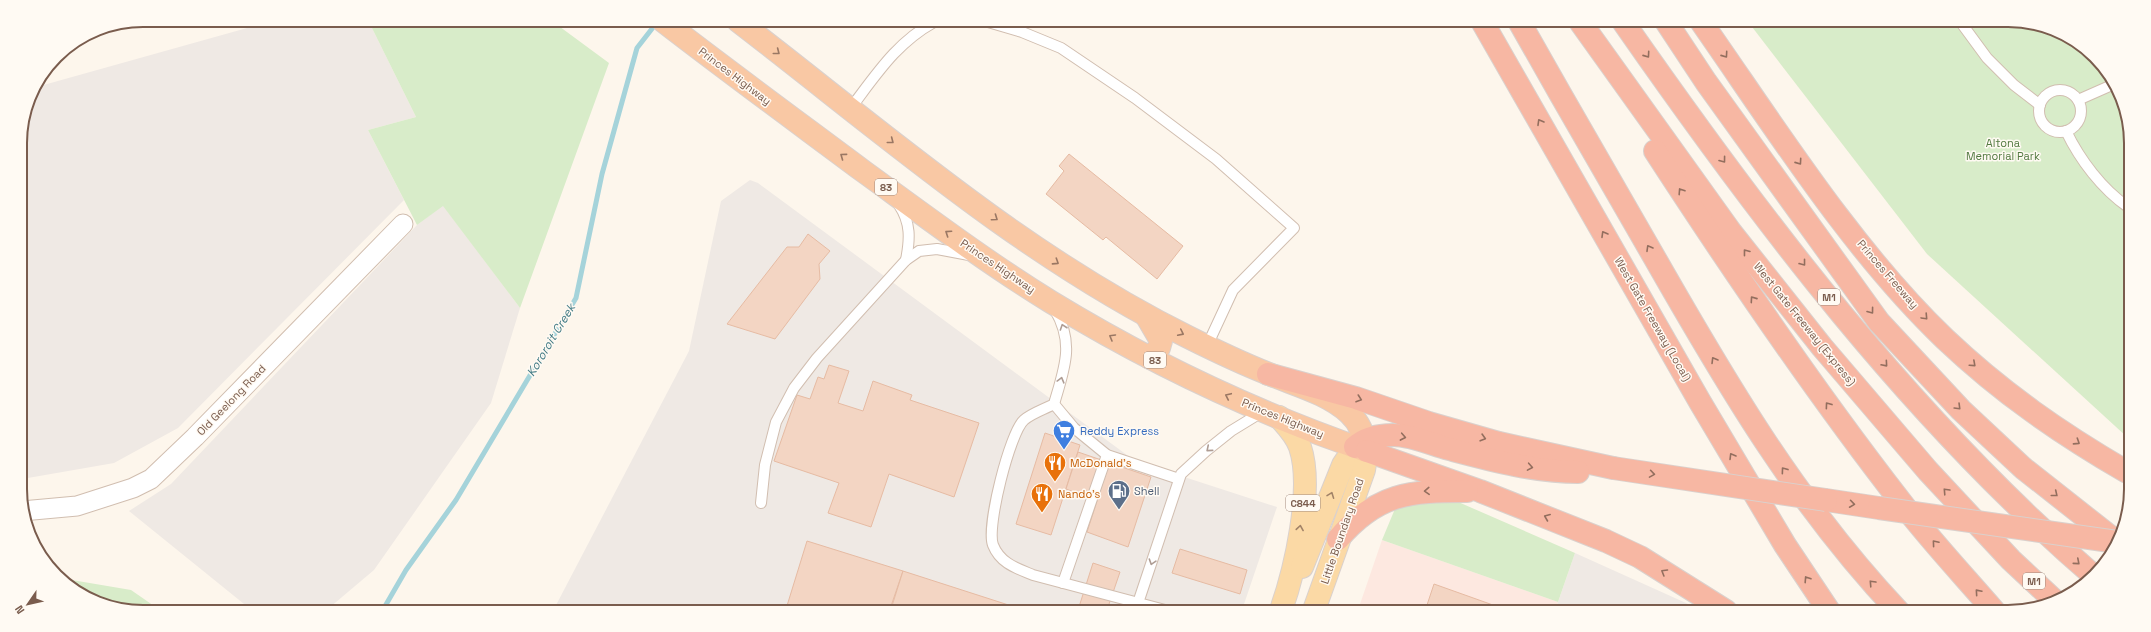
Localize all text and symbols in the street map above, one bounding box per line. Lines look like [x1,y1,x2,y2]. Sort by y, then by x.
street label: Princes Highway [696,44,774,108]
one-way arrow [773,47,780,54]
one-way arrow [1642,51,1649,58]
one-way arrow [1720,51,1727,58]
one-way arrow [1537,118,1544,126]
one-way arrow [886,136,893,143]
park label: Altona Memorial Park [1966,136,2040,163]
one-way arrow [841,154,848,161]
one-way arrow [1719,156,1726,163]
one-way arrow [1794,157,1801,164]
road number: 83 [875,179,897,195]
one-way arrow [1678,188,1686,195]
one-way arrow [990,213,997,220]
one-way arrow [946,231,953,238]
one-way arrow [1602,231,1609,238]
street label: Princes Highway [958,236,1038,296]
street label: Princes Freeway [1854,237,1922,311]
one-way arrow [1646,245,1653,252]
one-way arrow [1744,249,1751,256]
street label: West Gate Freeway (Local) [1612,254,1694,384]
one-way arrow [1052,257,1059,265]
one-way arrow [1798,259,1805,266]
street label: West Gate Freeway (Express) [1751,260,1859,388]
road number: M1 [1818,289,1840,305]
one-way arrow [1750,297,1757,304]
water label: Kororoit Creek [523,299,580,379]
one-way arrow [1866,307,1873,314]
one-way arrow [1920,312,1928,320]
one-way arrow [1060,324,1068,331]
one-way arrow [1177,328,1184,336]
one-way arrow [1109,335,1117,342]
road number: 83 [1144,352,1166,368]
one-way arrow [1712,357,1719,364]
one-way arrow [1880,359,1887,367]
one-way arrow [1969,359,1976,366]
street label: Old Geelong Road [194,362,268,438]
one-way arrow [1056,377,1065,384]
one-way arrow [1225,393,1233,401]
street label: Princes Highway [1240,395,1326,441]
one-way arrow [1356,395,1363,403]
one-way arrow [1825,402,1833,409]
one-way arrow [1953,402,1961,410]
supermarket icon: Reddy Express [1051,418,1077,451]
place label: Reddy Express [1080,424,1159,438]
one-way arrow [1400,432,1407,441]
one-way arrow [1480,434,1487,442]
one-way arrow [2073,437,2080,445]
one-way arrow [1206,444,1213,451]
restaurant icon: McDonald's [1042,450,1068,483]
one-way arrow [1730,453,1737,460]
place label: McDonald's [1070,456,1132,470]
one-way arrow [1527,462,1533,470]
one-way arrow [1781,467,1788,474]
one-way arrow [1649,469,1655,478]
street label: Little Boundary Road [1317,476,1367,586]
fuel station icon: Shell [1106,478,1132,511]
restaurant icon: Nando's [1029,481,1055,514]
place label: Shell [1134,484,1159,498]
place label: Nando's [1058,487,1101,501]
one-way arrow [1424,487,1430,495]
one-way arrow [1943,488,1951,496]
one-way arrow [2051,489,2058,496]
one-way arrow [1327,491,1335,498]
road number: C844 [1286,495,1320,511]
one-way arrow [1849,499,1855,508]
one-way arrow [1543,514,1551,522]
one-way arrow [1295,525,1304,531]
one-way arrow [1933,540,1940,547]
one-way arrow [2073,557,2080,564]
one-way arrow [1148,558,1156,565]
one-way arrow [1661,569,1668,577]
road number: M1 [2023,573,2045,589]
one-way arrow [1804,576,1812,583]
one-way arrow [1870,580,1877,588]
north arrow [8,584,48,624]
one-way arrow [1975,589,1982,597]
text: N [12,603,28,617]

